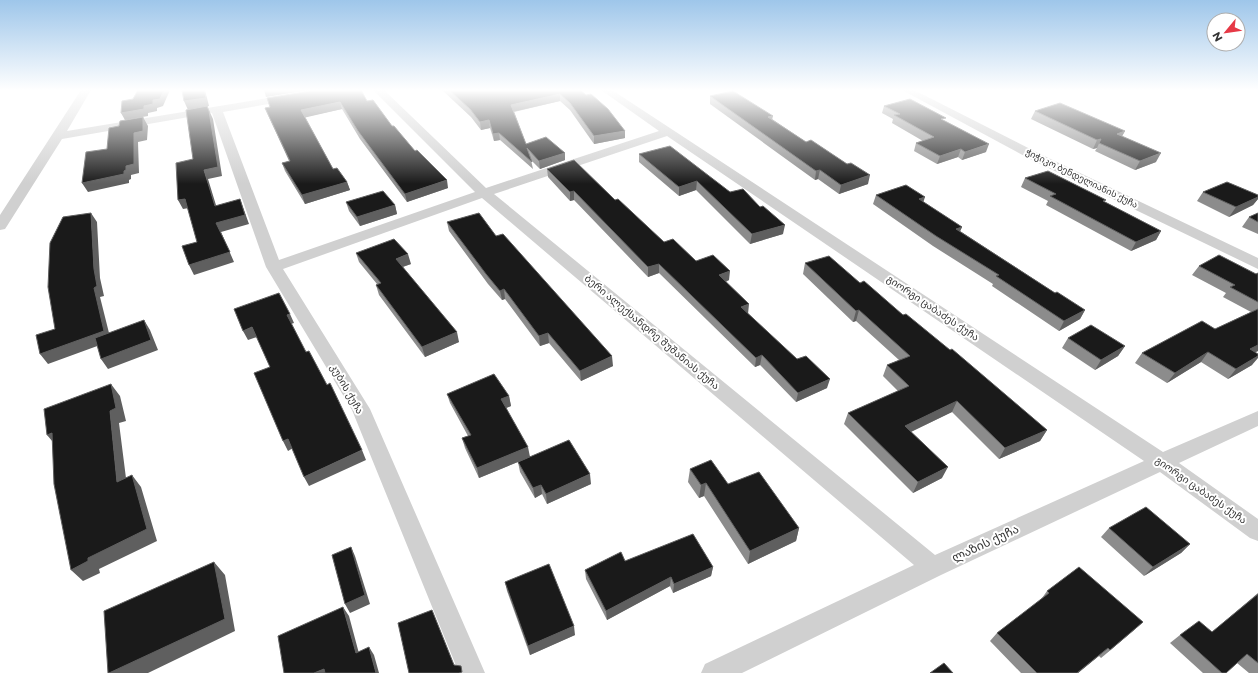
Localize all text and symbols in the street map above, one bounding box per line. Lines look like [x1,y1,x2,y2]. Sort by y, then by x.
north arrow [1206,12,1246,52]
text: N [1209,30,1226,44]
street label: ჭიჭიკო ბენდელიანის ქუჩა [1024,146,1140,211]
street label: ბერი ალექსანდრე შუშანიას ქუჩა [582,272,722,392]
street label: გიორგი ცაბაძეს ქუჩა [884,272,982,344]
street label: კუბის ქუჩა [327,362,367,416]
street label: გიორგი ცაბაძეს ქუჩა [1153,454,1249,526]
street label: ლაზის ქუჩა [949,521,1021,566]

